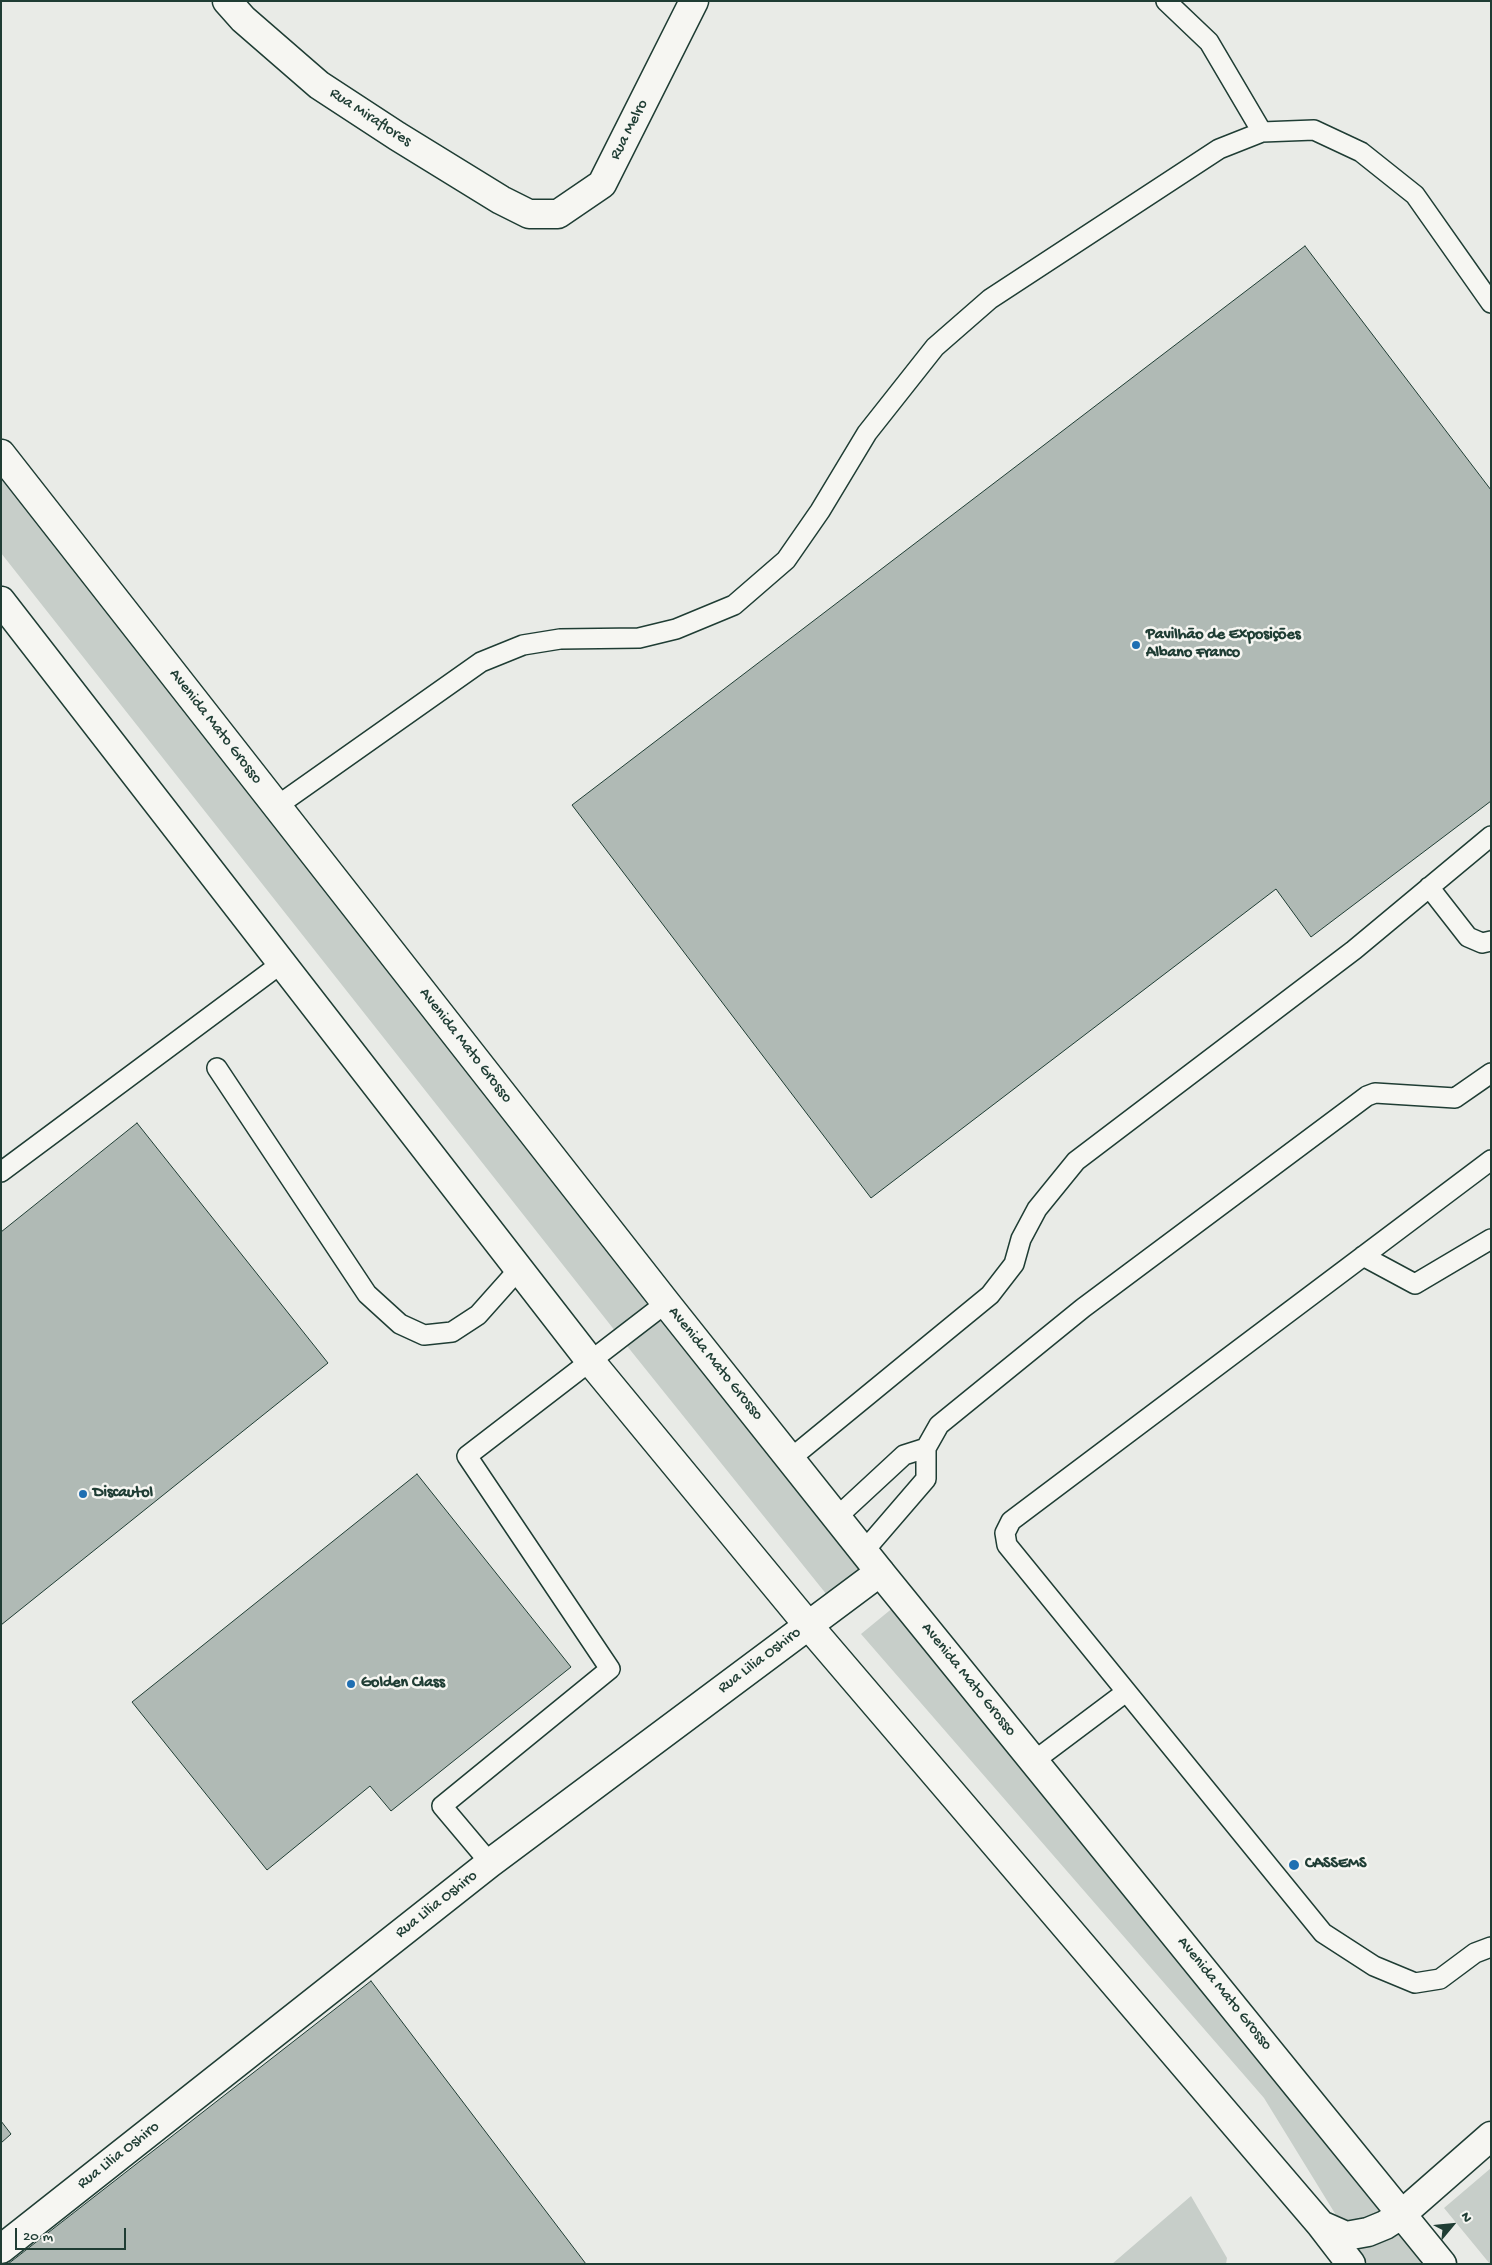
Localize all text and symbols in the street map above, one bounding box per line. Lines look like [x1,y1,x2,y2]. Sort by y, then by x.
street label: Rua Miraflores [325,84,415,152]
street label: Rua Melro [607,96,653,164]
place label: Pavilhão de Exposições Albano Franco [1146,626,1301,664]
marker: Pavilhão de Exposições Albano Franco [1130,639,1142,651]
street label: Avenida Mato Grosso [164,666,266,788]
street label: Avenida Mato Grosso [414,985,516,1107]
street label: Avenida Mato Grosso [663,1303,767,1425]
place label: Discautol [93,1484,153,1504]
marker: Discautol [77,1488,89,1500]
street label: Avenida Mato Grosso [916,1619,1020,1741]
street label: Rua Lilia Oshiro [715,1624,805,1698]
place label: Golden Class [361,1674,445,1694]
marker: Golden Class [345,1678,357,1690]
place label: CASSEMS [1305,1855,1366,1875]
marker: CASSEMS [1287,1858,1301,1872]
street label: Rua Lilia Oshiro [392,1867,482,1943]
street label: Avenida Mato Grosso [1172,1933,1276,2055]
street label: Rua Lilia Oshiro [74,2118,164,2194]
north arrow [1427,2200,1477,2250]
text: N [1456,2210,1475,2226]
scale bar [18,2218,129,2250]
text: 20 m [23,2228,53,2246]

